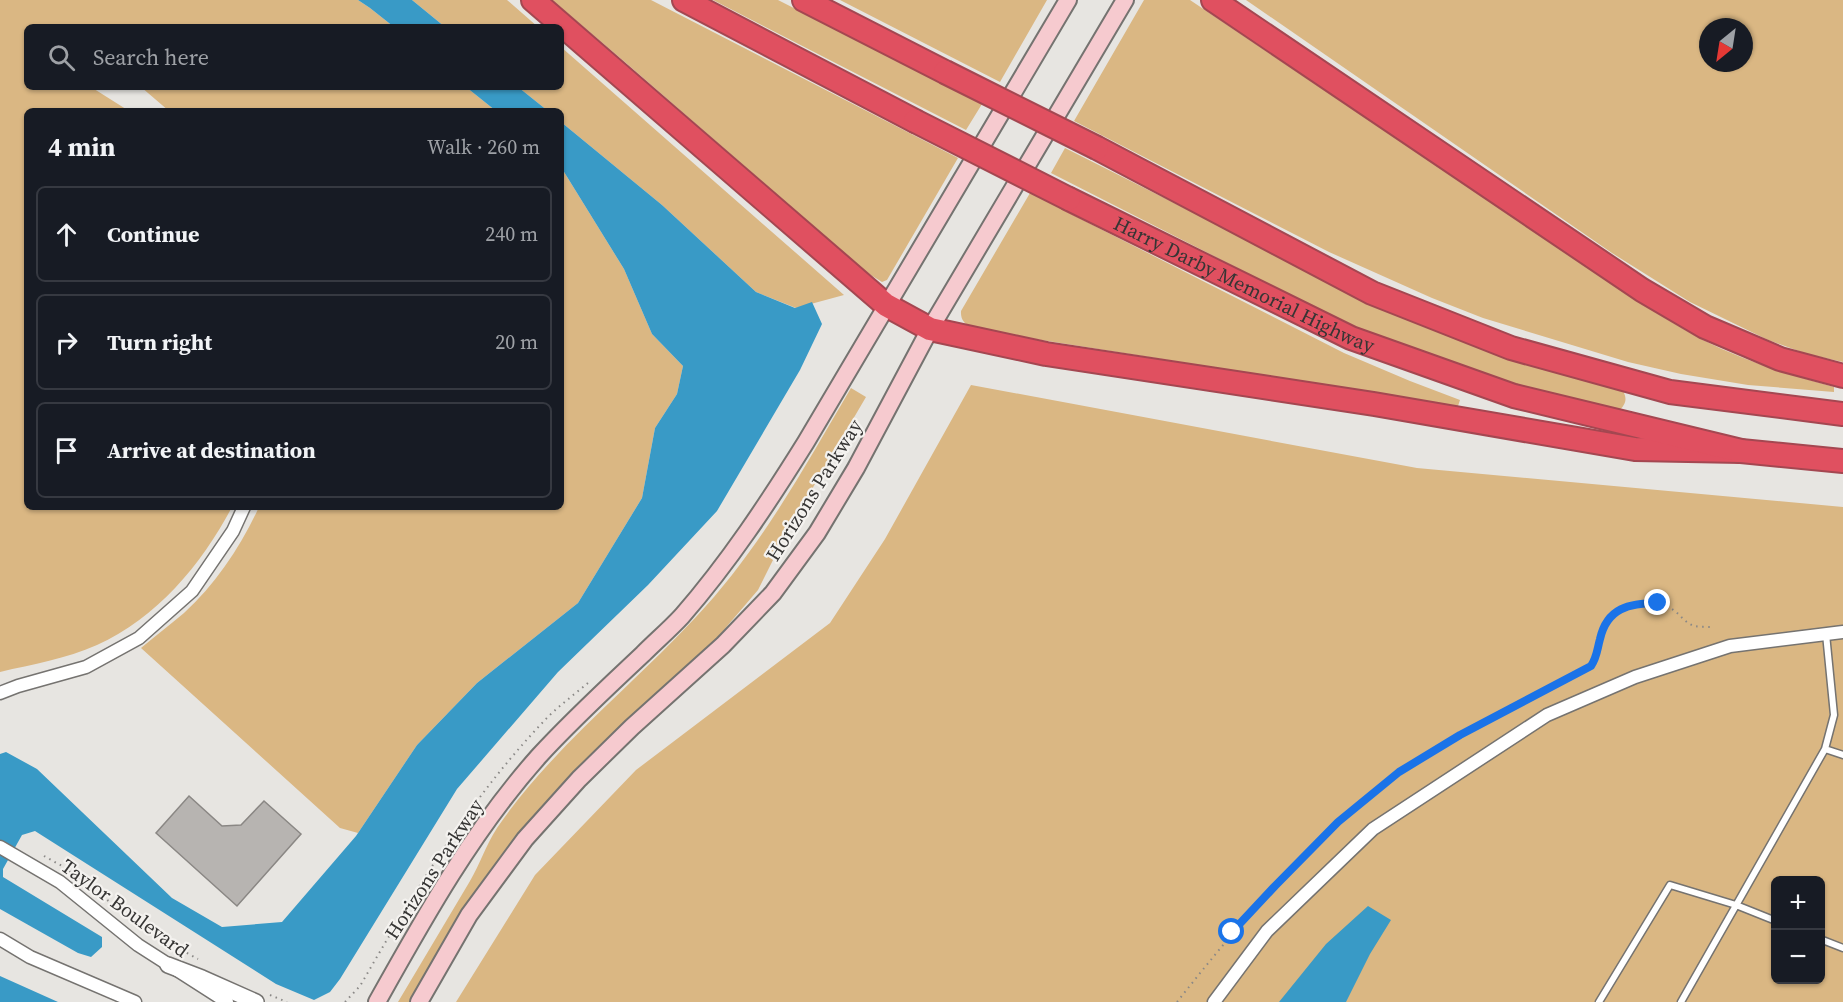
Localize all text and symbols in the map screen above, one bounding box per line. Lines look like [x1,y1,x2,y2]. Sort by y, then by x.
north arrow [1699,18,1753,72]
search box [24,24,564,90]
icon: search [45,41,78,74]
text: Search here [93,42,209,72]
text: 4 min [48,129,115,165]
text: Walk · 260 m [427,133,540,161]
street label: Harry Darby Memorial Highway [1109,209,1379,360]
icon: ahead [50,218,83,251]
text: Continue [107,219,200,249]
text: 240 m [485,220,538,248]
icon: right [50,326,83,359]
text: Turn right [107,327,212,357]
text: 20 m [495,328,538,356]
street label: Horizons Parkway [759,413,869,566]
icon: arrive [50,434,83,467]
text: Arrive at destination [107,435,316,465]
route end [1644,589,1670,615]
street label: Horizons Parkway [378,793,490,945]
street label: Taylor Boulevard [55,852,195,964]
map controls [1771,876,1825,984]
button: + [1771,876,1825,930]
route start [1218,918,1244,944]
button: − [1771,930,1825,984]

